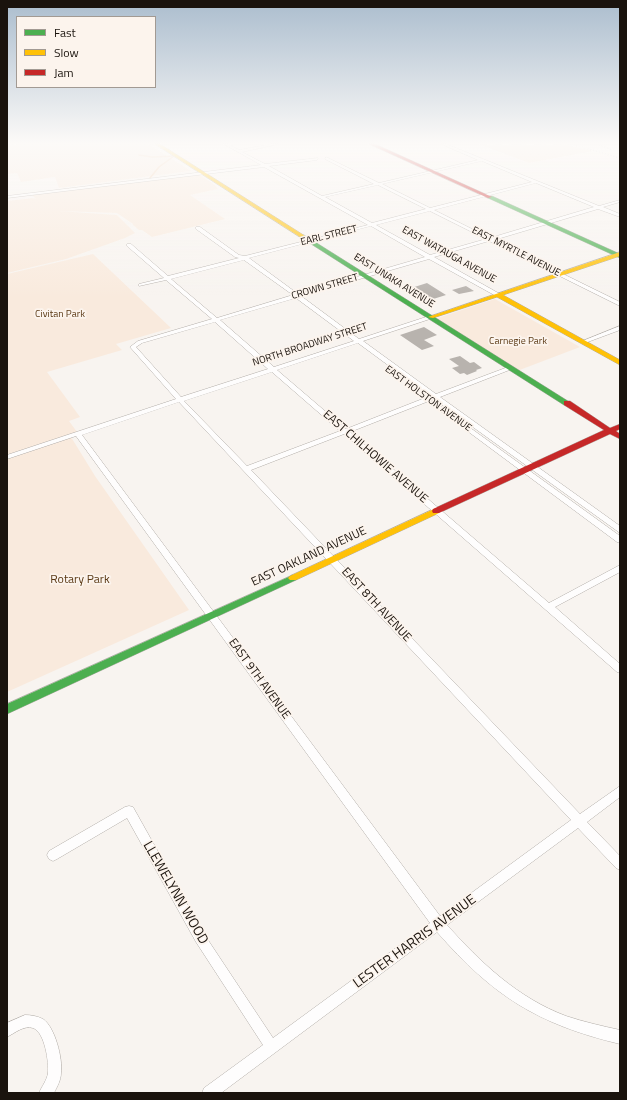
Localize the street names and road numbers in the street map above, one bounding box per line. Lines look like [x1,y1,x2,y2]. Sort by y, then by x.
street label: EARL STREET [300,223,358,249]
street label: EAST WATAUGA AVENUE [400,224,498,286]
street label: EAST MYRTLE AVENUE [470,224,562,280]
street label: EAST UNAKA AVENUE [351,251,437,311]
street label: CROWN STREET [290,272,360,302]
street label: NORTH BROADWAY STREET [251,321,369,369]
street label: EAST HOLSTON AVENUE [382,364,474,434]
street label: EAST CHILHOWIE AVENUE [320,408,430,506]
street label: EAST OAKLAND AVENUE [249,524,369,590]
street label: EAST 8TH AVENUE [338,565,414,645]
street label: EAST 9TH AVENUE [225,636,293,722]
street label: LLEWELYNN WOOD [139,838,211,948]
street label: LESTER HARRIS AVENUE [350,892,480,992]

